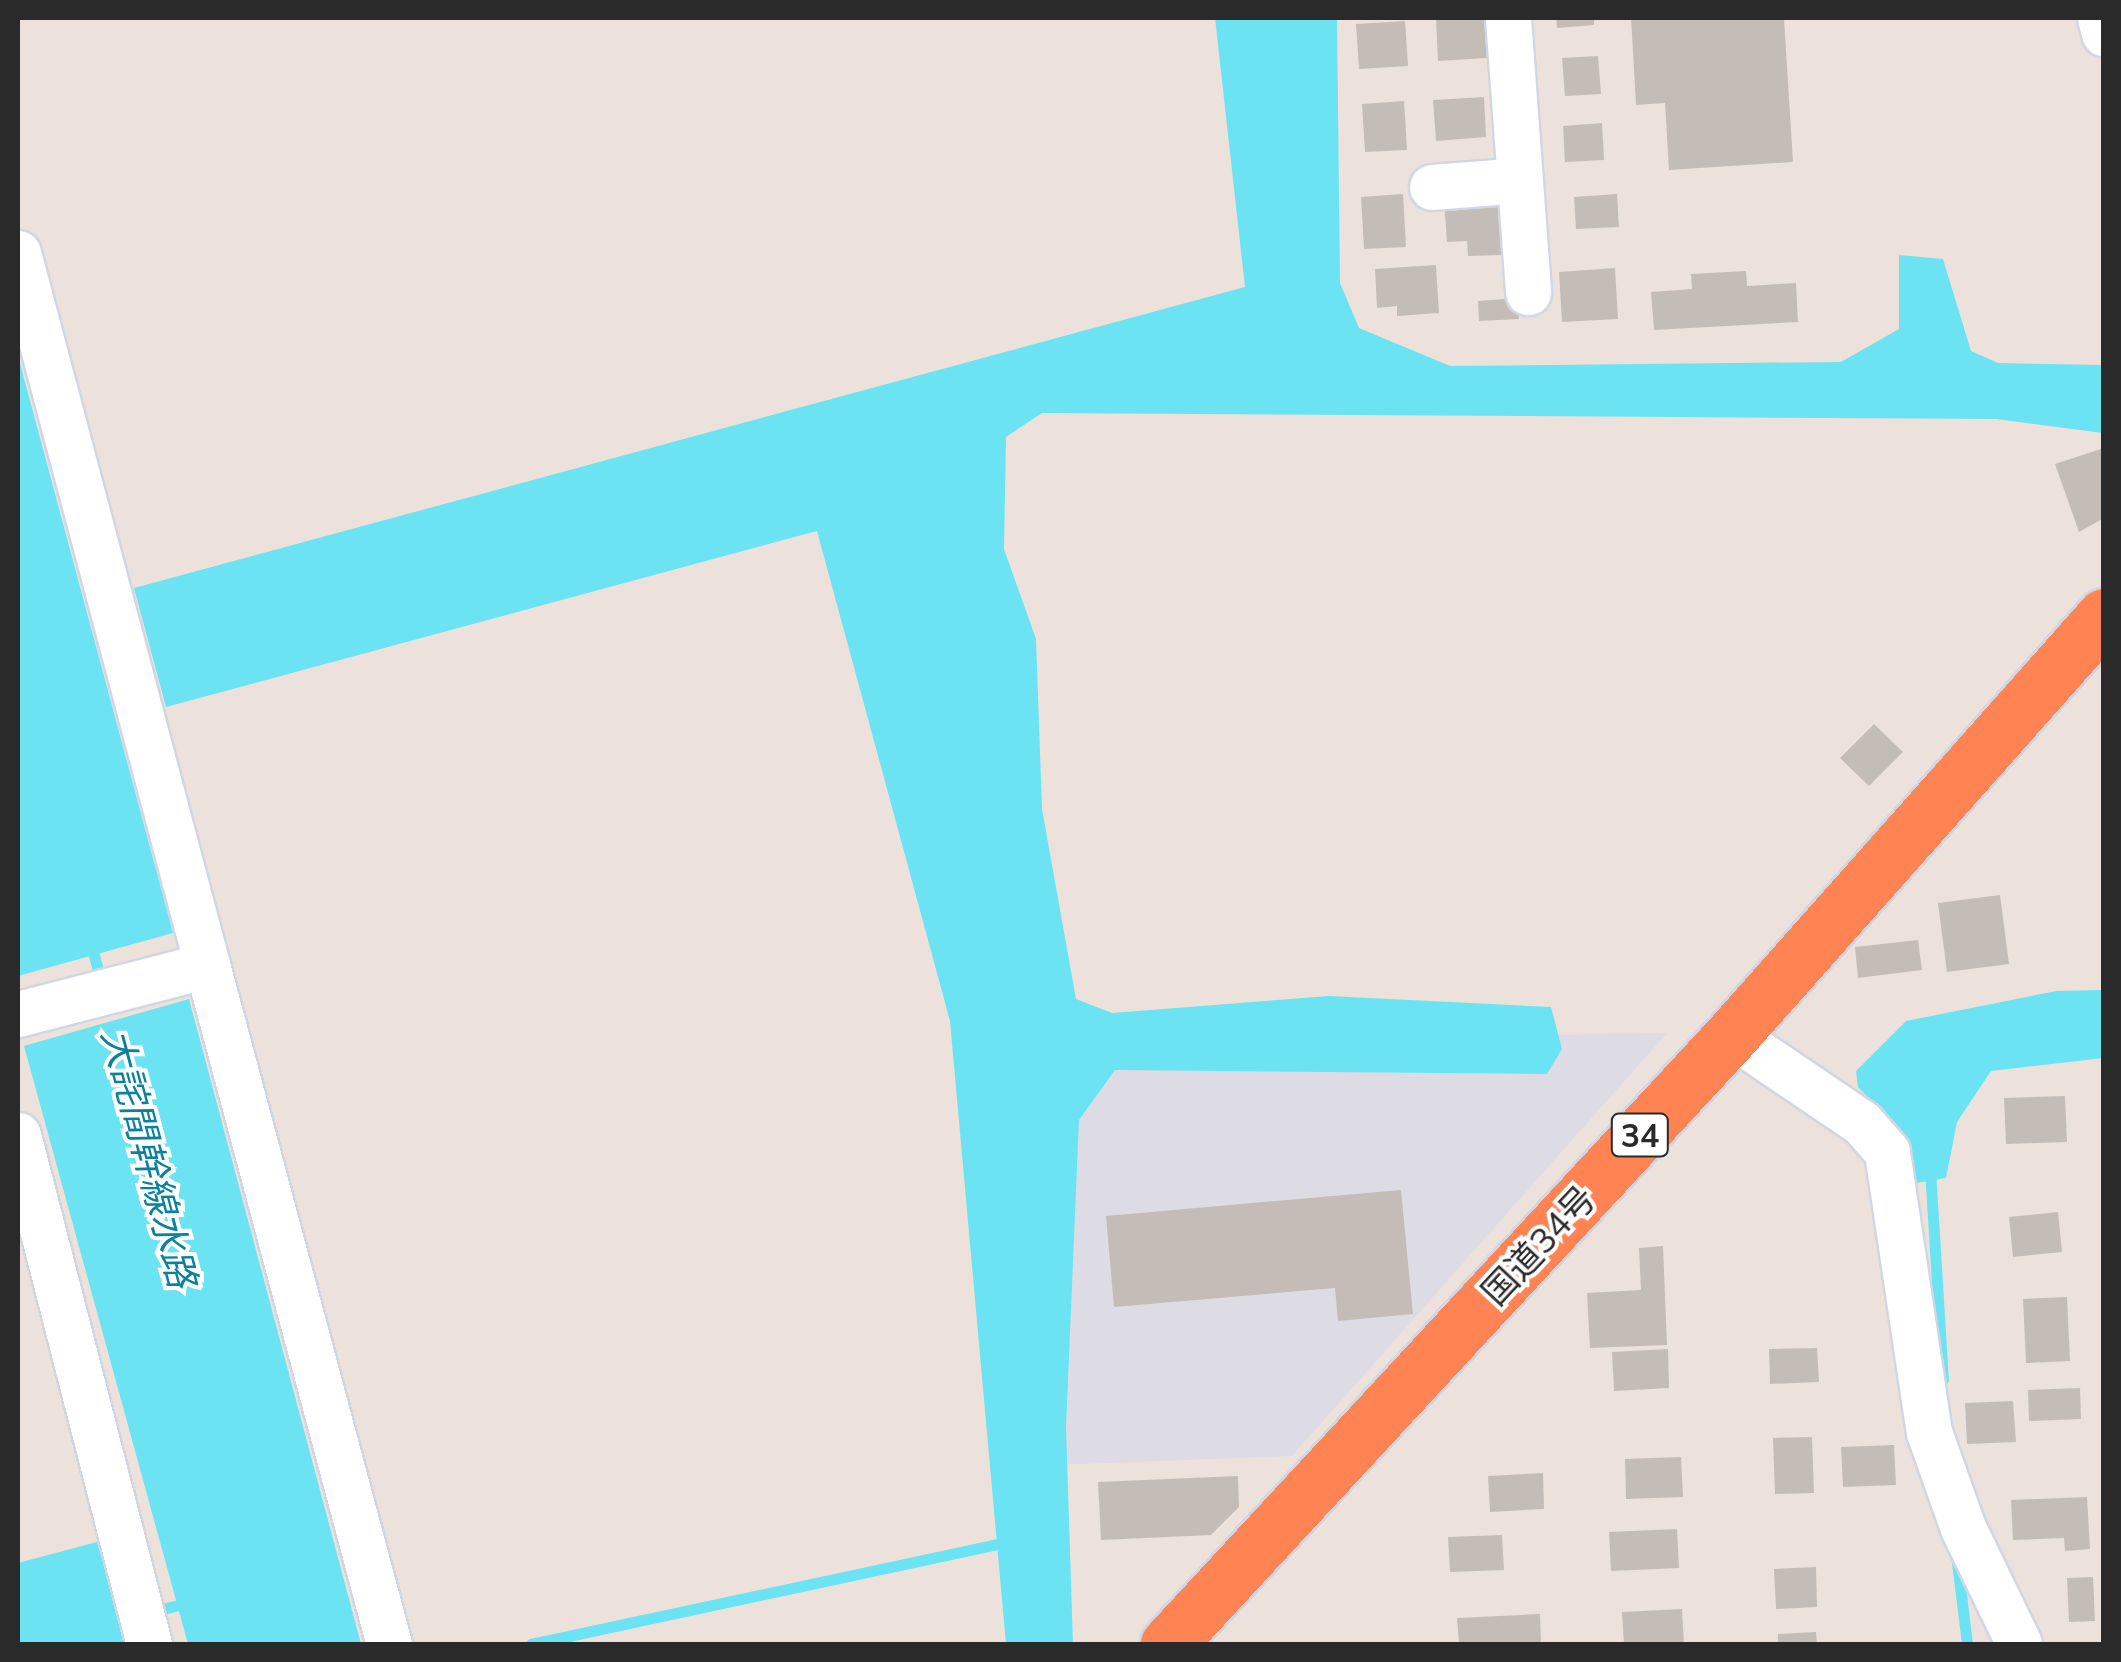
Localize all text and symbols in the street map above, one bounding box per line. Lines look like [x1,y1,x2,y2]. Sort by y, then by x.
water label: 大詫間幹線水路 [93,1024,205,1292]
road number: 34 [1610,1108,1670,1162]
street label: 国道34号 [1473,1177,1603,1313]

